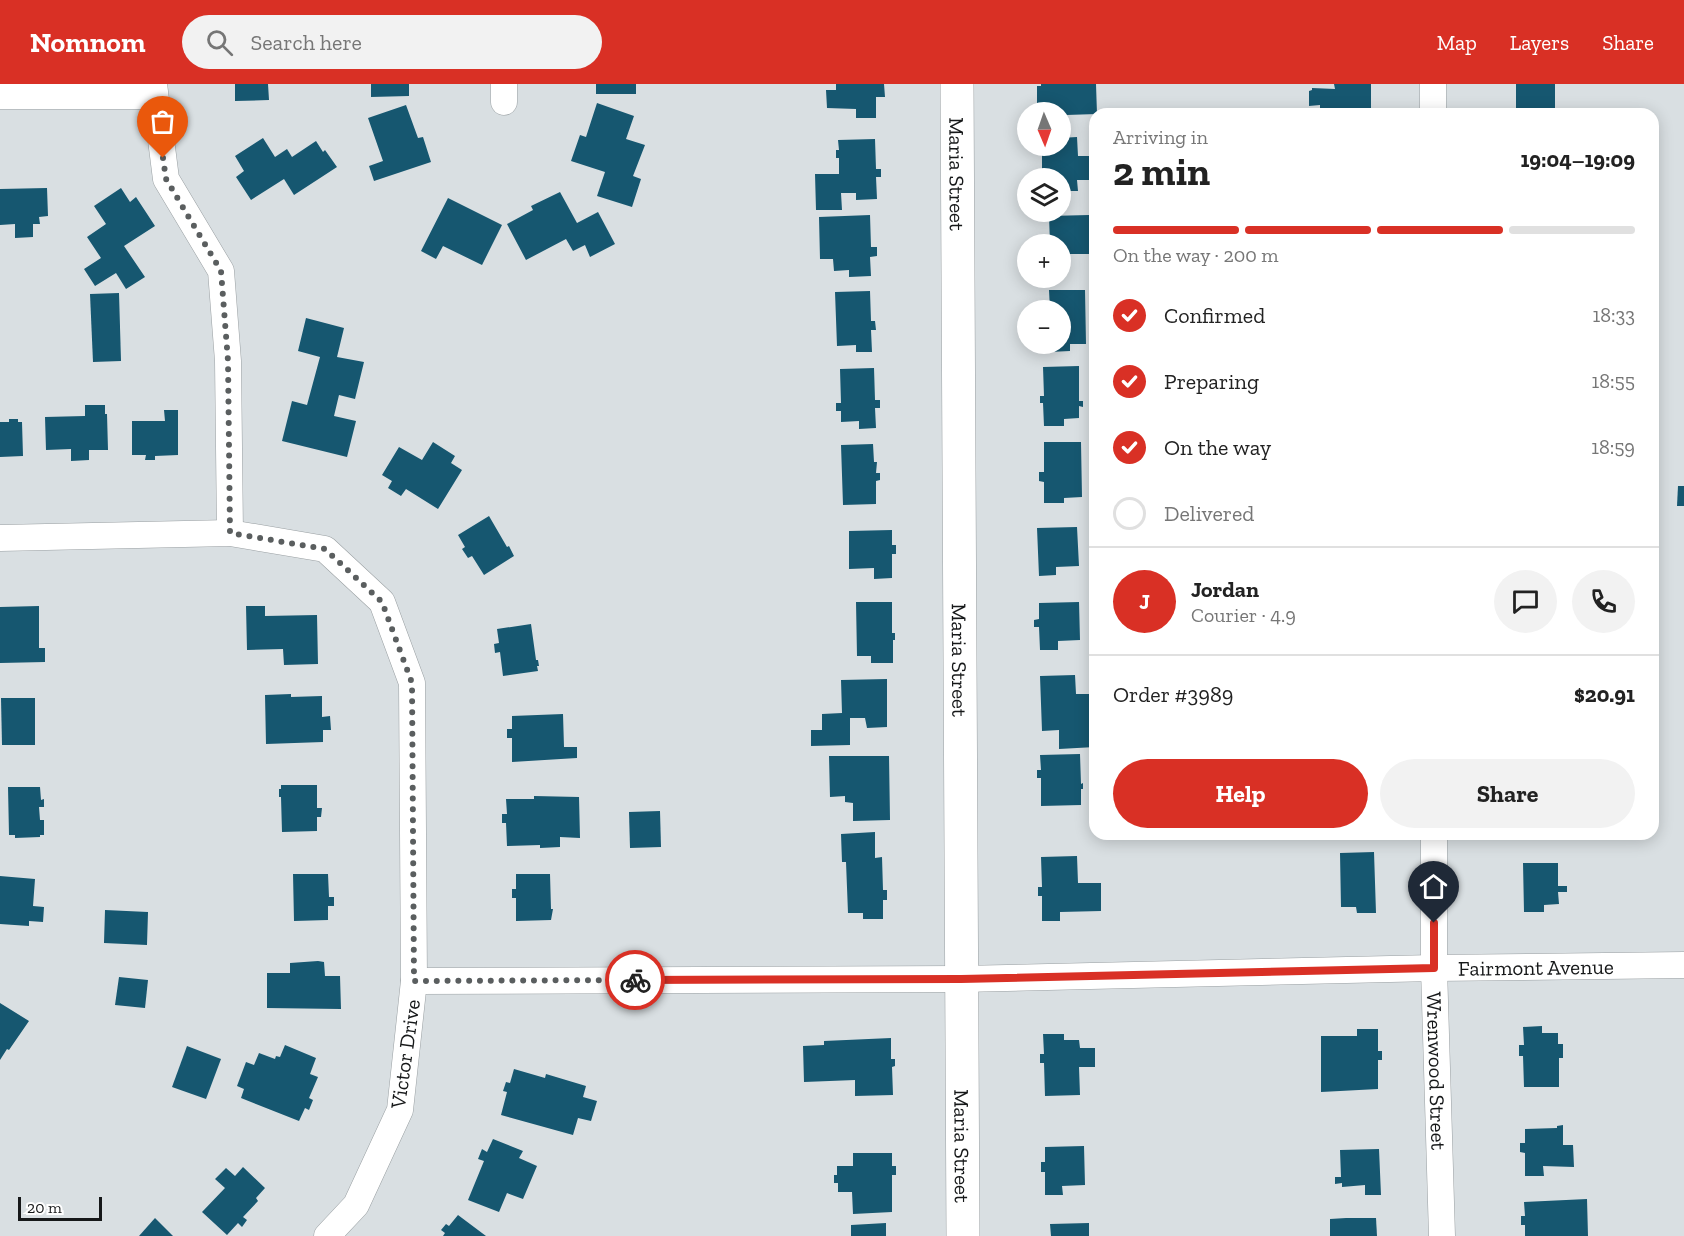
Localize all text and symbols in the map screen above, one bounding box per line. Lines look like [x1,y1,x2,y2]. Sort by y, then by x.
search box [182,15,602,69]
text: Nomnom [30,26,146,59]
icon: search [203,26,236,59]
text: Search here [251,29,362,56]
text: Map [1437,30,1477,55]
text: Layers [1510,30,1569,55]
text: Share [1602,30,1654,55]
pin [137,96,188,158]
north arrow [1017,102,1071,156]
map controls [1017,102,1071,354]
icon: bag [146,105,179,138]
street label: Maria Street [945,117,970,231]
text: Arriving in [1113,125,1208,149]
text: 19:04–19:09 [1520,146,1635,173]
text: 2 min [1113,148,1210,195]
button: layers [1017,168,1071,222]
button: + [1017,234,1071,288]
text: On the way · 200 m [1113,243,1279,267]
icon: check [1113,299,1146,332]
button: − [1017,300,1071,354]
text: Confirmed [1164,302,1265,329]
text: 18:33 [1593,303,1635,327]
icon: check [1113,365,1146,398]
text: Preparing [1164,368,1259,395]
text: 18:55 [1592,369,1635,393]
icon: check [1113,431,1146,464]
text: On the way [1164,434,1271,461]
text: 18:59 [1591,435,1635,459]
text: Delivered [1164,500,1254,527]
button: chat [1494,570,1557,633]
button: phone [1572,570,1635,633]
text: Jordan [1191,576,1259,603]
text: J [1139,588,1150,615]
street label: Maria Street [947,603,973,717]
text: Courier · 4.9 [1191,603,1296,627]
text: Order #3989 [1113,681,1234,708]
text: $20.91 [1574,681,1635,708]
button: Help [1113,759,1368,828]
button: Share [1380,759,1635,828]
pin [1408,861,1459,923]
icon: home [1417,870,1450,903]
courier [605,950,665,1010]
street label: Fairmont Avenue [1458,953,1614,980]
icon: bike [619,964,652,997]
street label: Wrenwood Street [1422,991,1452,1151]
street label: Victor Drive [385,998,425,1111]
street label: Maria Street [950,1089,975,1203]
scale bar [18,1194,102,1222]
text: 20 m [27,1198,62,1217]

